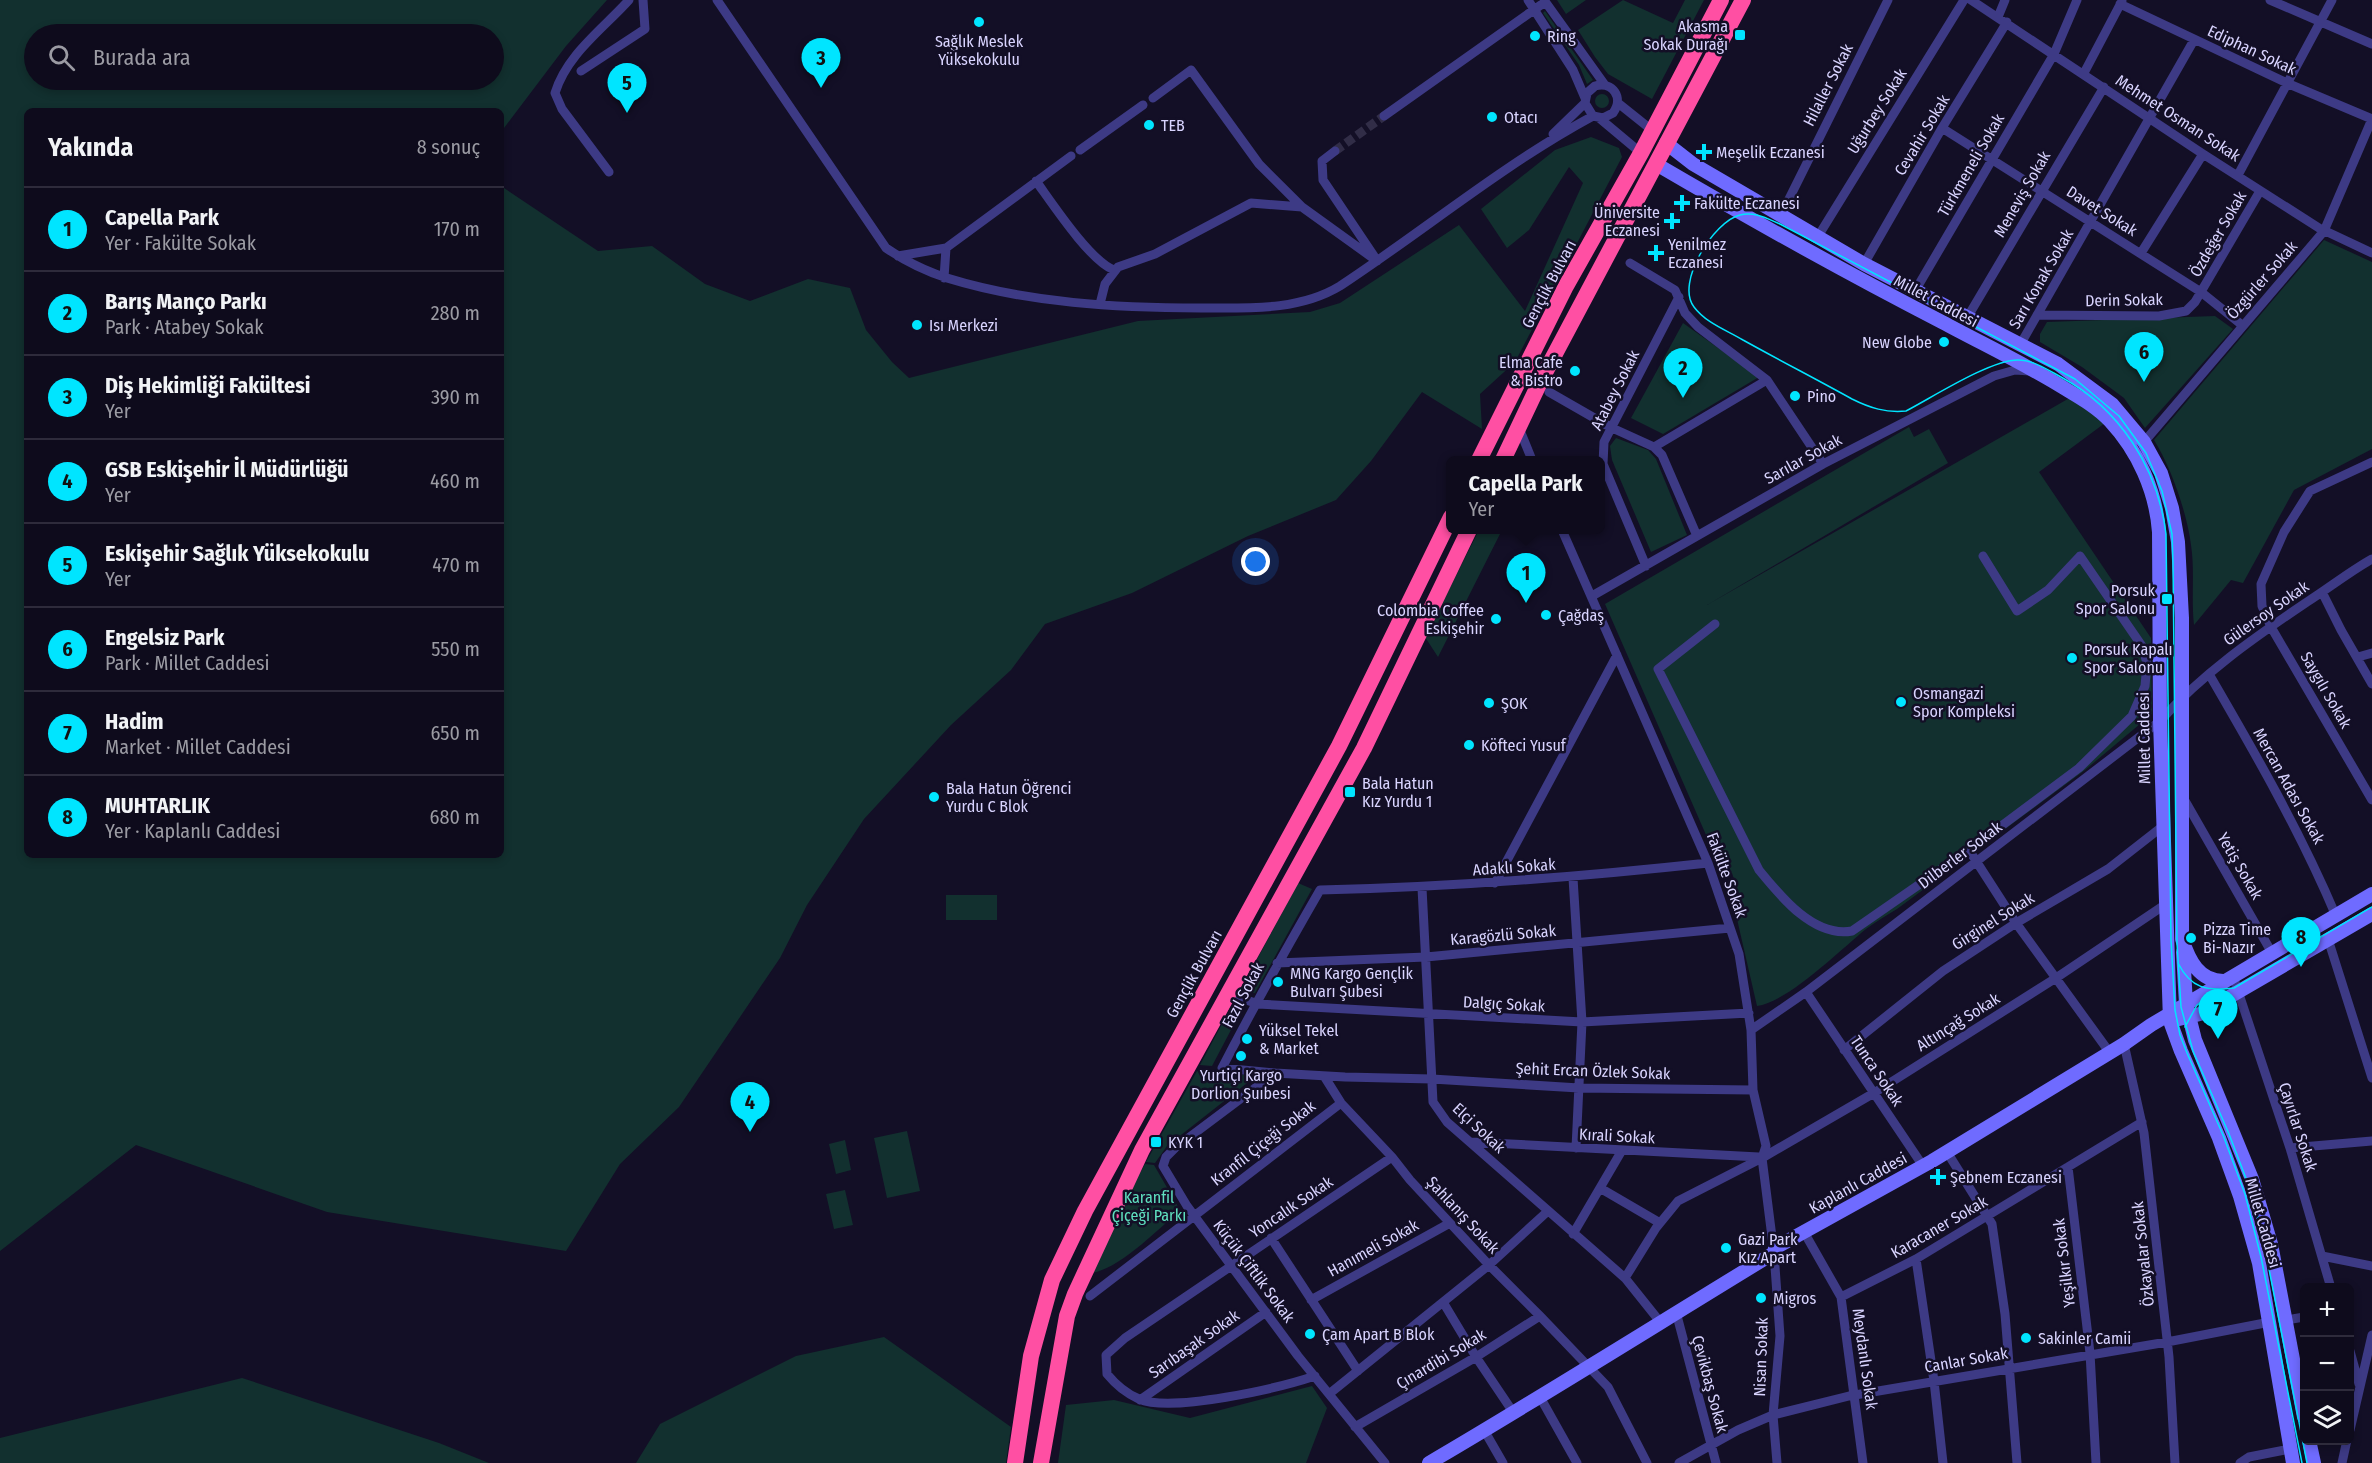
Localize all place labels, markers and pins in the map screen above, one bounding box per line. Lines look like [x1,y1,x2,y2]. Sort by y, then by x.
marker: Sağlık Meslek Yüksekokulu [972,15,986,29]
place label: Akasma Sokak Durağı [1643,17,1728,54]
place label: Ring [1547,27,1576,46]
marker: Akasma Sokak Durağı [1733,28,1747,42]
marker: Ring [1528,29,1542,43]
place label: Sağlık Meslek Yüksekokulu [935,32,1024,69]
pin: 3 [802,38,840,88]
pin: 5 [608,63,646,113]
place label: Otacı [1504,108,1538,127]
marker: Otacı [1485,110,1499,124]
place label: TEB [1161,116,1185,135]
marker: TEB [1142,118,1156,132]
place label: Meşelik Eczanesi [1716,143,1825,162]
marker: Meşelik Eczanesi [1697,145,1711,159]
place label: Fakülte Eczanesi [1694,194,1800,213]
marker: Fakülte Eczanesi [1675,196,1689,210]
place label: Üniversite Eczanesi [1594,203,1660,240]
marker: Üniversite Eczanesi [1665,214,1679,228]
place label: Yenilmez Eczanesi [1668,235,1726,272]
marker: Yenilmez Eczanesi [1649,246,1663,260]
place label: Isı Merkezi [929,316,998,335]
marker: Isı Merkezi [910,318,924,332]
pin: 6 [2124,332,2164,382]
place label: New Globe [1862,333,1932,352]
marker: New Globe [1937,335,1951,349]
pin: 2 [1664,348,1702,398]
place label: Elma Cafe & Bistro [1499,353,1563,390]
marker: Elma Cafe & Bistro [1568,364,1582,378]
place label: Pino [1807,387,1836,406]
marker: Pino [1788,389,1802,403]
pin: 1 [1506,554,1546,603]
place label: Porsuk Spor Salonu [2076,581,2156,618]
marker: Porsuk Spor Salonu [2160,592,2174,606]
place label: Colombia Coffee Eskişehir [1377,601,1484,638]
place label: Çağdaş [1558,606,1604,626]
marker: Çağdaş [1539,608,1553,622]
marker: Colombia Coffee Eskişehir [1489,612,1503,626]
place label: Porsuk Kapalı Spor Salonu [2084,640,2173,677]
marker: Porsuk Kapalı Spor Salonu [2065,651,2079,665]
place label: Osmangazi Spor Kompleksi [1913,684,2015,721]
place label: ŞOK [1501,694,1528,713]
marker: Osmangazi Spor Kompleksi [1894,695,1908,709]
marker: ŞOK [1482,696,1496,710]
place label: Köfteci Yusuf [1481,736,1567,755]
marker: Köfteci Yusuf [1462,738,1476,752]
place label: Bala Hatun Kız Yurdu 1 [1362,774,1434,811]
place label: Bala Hatun Öğrenci Yurdu C Blok [946,779,1071,816]
marker: Bala Hatun Kız Yurdu 1 [1343,785,1357,799]
marker: Bala Hatun Öğrenci Yurdu C Blok [927,790,941,804]
pin: 8 [2282,918,2320,967]
place label: Pizza Time Bi-Nazır [2203,920,2271,957]
marker: Pizza Time Bi-Nazır [2184,931,2198,945]
place label: MNG Kargo Gençlik Bulvarı Şubesi [1290,964,1414,1001]
marker: MNG Kargo Gençlik Bulvarı Şubesi [1271,975,1285,989]
pin: 7 [2198,990,2238,1039]
place label: Yüksel Tekel & Market [1259,1021,1339,1058]
marker: Yüksel Tekel & Market [1240,1032,1254,1046]
marker: Yurtiçi Kargo Dorlion Şuıbesi [1234,1049,1248,1063]
place label: Yurtiçi Kargo Dorlion Şuıbesi [1191,1066,1291,1103]
pin: 4 [730,1082,770,1132]
place label: KYK 1 [1168,1133,1203,1152]
marker: KYK 1 [1149,1135,1163,1149]
place label: Şebnem Eczanesi [1950,1168,2062,1187]
marker: Şebnem Eczanesi [1931,1170,1945,1184]
place label: Gazi Park Kız Apart [1738,1230,1798,1267]
marker: Gazi Park Kız Apart [1719,1241,1733,1255]
place label: Migros [1773,1289,1816,1308]
marker: Migros [1754,1291,1768,1305]
place label: Çam Apart B Blok [1322,1325,1435,1345]
marker: Çam Apart B Blok [1303,1327,1317,1341]
place label: Sakinler Camii [2038,1329,2131,1348]
marker: Sakinler Camii [2019,1331,2033,1345]

